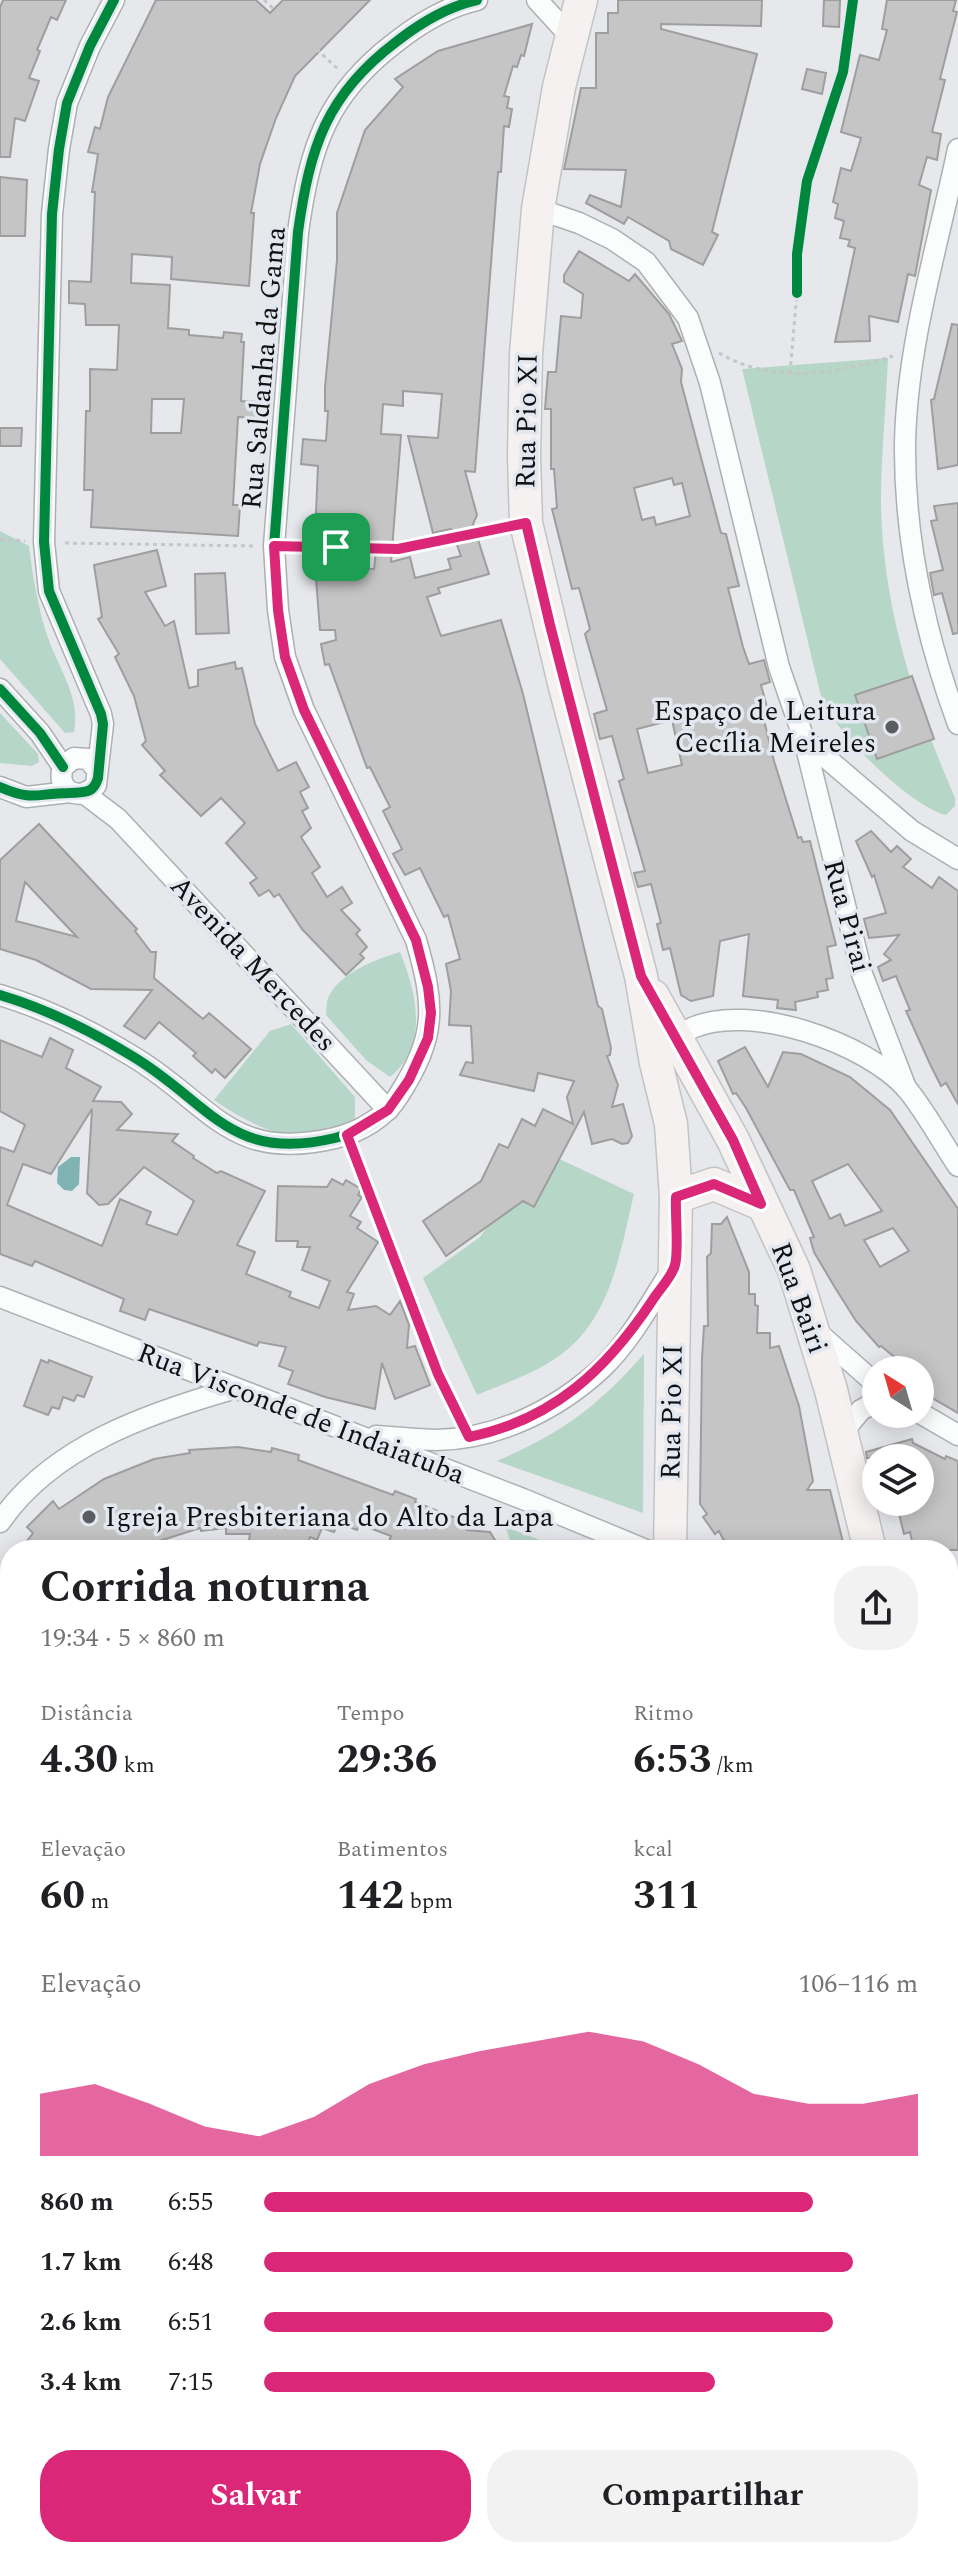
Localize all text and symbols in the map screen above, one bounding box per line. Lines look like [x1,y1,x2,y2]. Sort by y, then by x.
street label: Rua Saldanha da Gama [230,224,298,511]
street label: Rua Pio XI [504,353,550,489]
pin [302,513,370,581]
icon: arrive [314,525,358,569]
place label: Espaço de Leitura Cecília Meireles [653,690,876,765]
marker: Espaço de Leitura Cecília Meireles [883,718,901,736]
street label: Rua Pirai [811,855,883,977]
street label: Avenida Mercedes [160,866,346,1062]
street label: Rua Bairi [759,1236,839,1360]
street label: Rua Visconde de Indaiatuba [131,1332,471,1497]
street label: Rua Pio XI [649,1344,695,1480]
north arrow [862,1356,934,1428]
map controls [862,1356,934,1516]
button: layers [862,1444,934,1516]
place label: Igreja Presbiteriana do Alto da Lapa [105,1496,554,1539]
marker: Igreja Presbiteriana do Alto da Lapa [80,1508,98,1526]
text: Corrida noturna [40,1554,369,1621]
button: share [834,1566,918,1650]
text: 19:34 · 5 × 860 m [40,1618,225,1658]
text: Distância [40,1697,133,1730]
text: Tempo [337,1697,404,1730]
text: Ritmo [633,1697,694,1730]
text: 4.30 [40,1730,118,1791]
text: 29:36 [337,1730,437,1791]
text: 6:53 [633,1730,711,1791]
text: km [118,1749,155,1782]
text: /km [711,1749,754,1782]
text: Elevação [40,1833,126,1866]
text: Batimentos [337,1833,448,1866]
text: kcal [633,1833,673,1866]
text: 60 [40,1866,85,1927]
text: 142 [337,1866,404,1927]
text: 311 [633,1866,701,1927]
text: m [85,1885,109,1918]
text: bpm [404,1885,453,1918]
text: Elevação [40,1964,142,2004]
text: 106–116 m [798,1964,918,2004]
text: 860 m [40,2182,114,2222]
text: 6:55 [168,2182,214,2222]
text: 1.7 km [40,2242,122,2282]
text: 6:48 [168,2242,214,2282]
text: 2.6 km [40,2302,122,2342]
text: 6:51 [168,2302,214,2342]
text: 3.4 km [40,2362,122,2402]
text: 7:15 [168,2362,214,2402]
button: Salvar [40,2450,471,2542]
button: Compartilhar [487,2450,918,2542]

